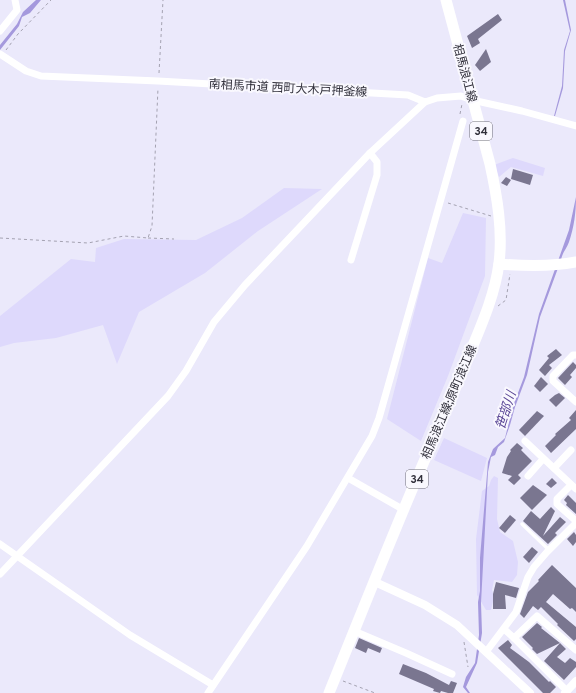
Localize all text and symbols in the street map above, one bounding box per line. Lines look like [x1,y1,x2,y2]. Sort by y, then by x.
street label: 相馬浪江線 [449,42,480,104]
street label: 南相馬市道 西町大木戸押釜線 [208,77,368,101]
road number: 34 [470,122,492,140]
street label: 相馬浪江線;原町浪江線 [419,343,481,462]
water label: 笹部川 [493,388,521,432]
road number: 34 [406,470,428,488]

